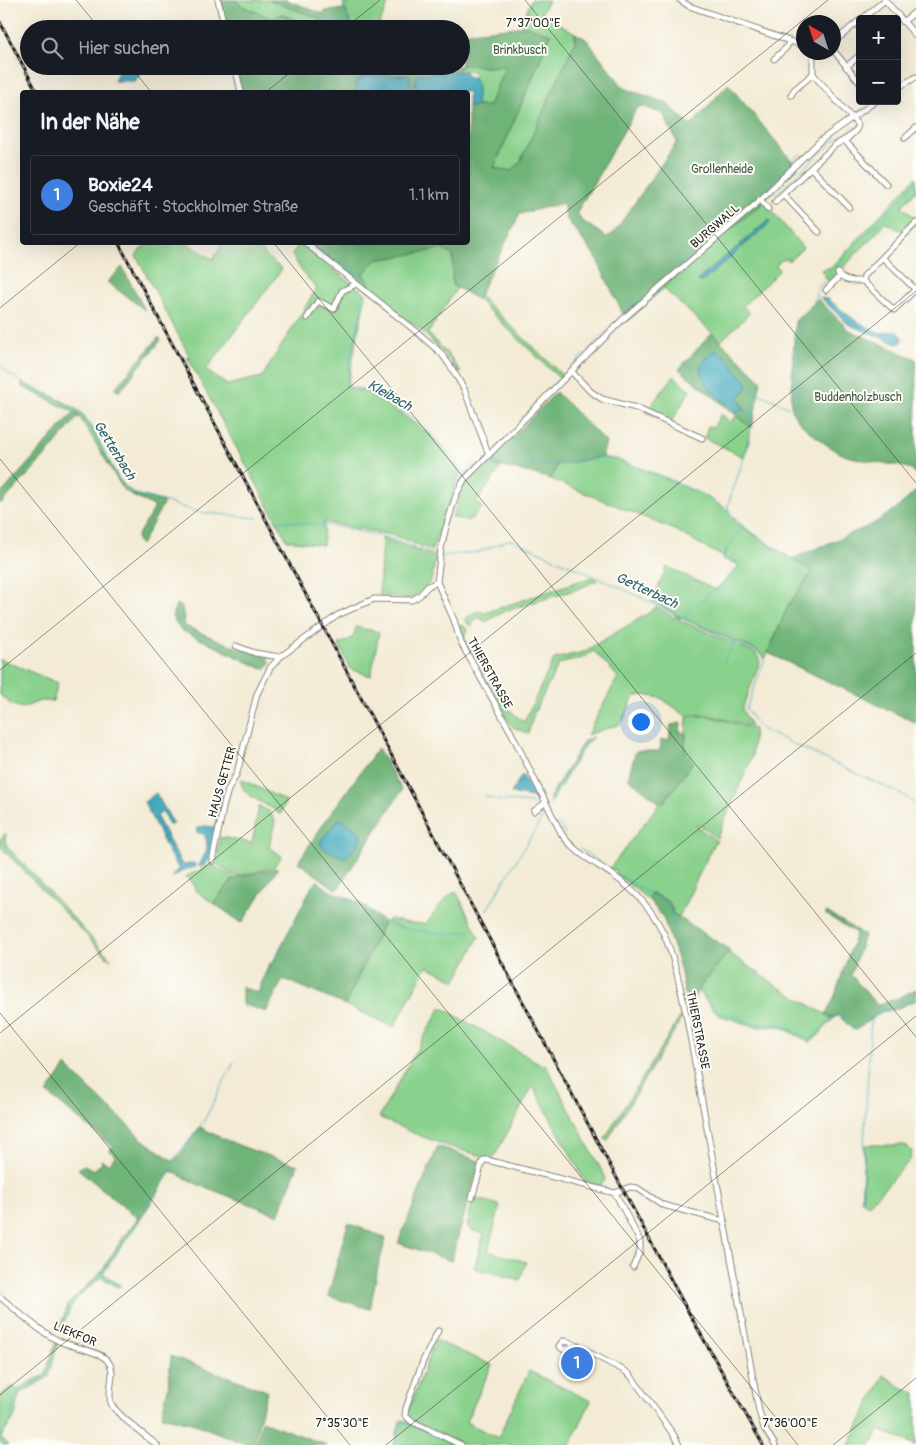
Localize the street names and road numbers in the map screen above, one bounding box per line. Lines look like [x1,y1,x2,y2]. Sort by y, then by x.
street label: BURGWALL [688,201,743,252]
street label: THIERSTRASSE [464,635,515,712]
street label: HAUS GETTER [205,745,240,820]
street label: THIERSTRASSE [683,990,712,1071]
street label: LIEKFOR [51,1319,99,1350]

